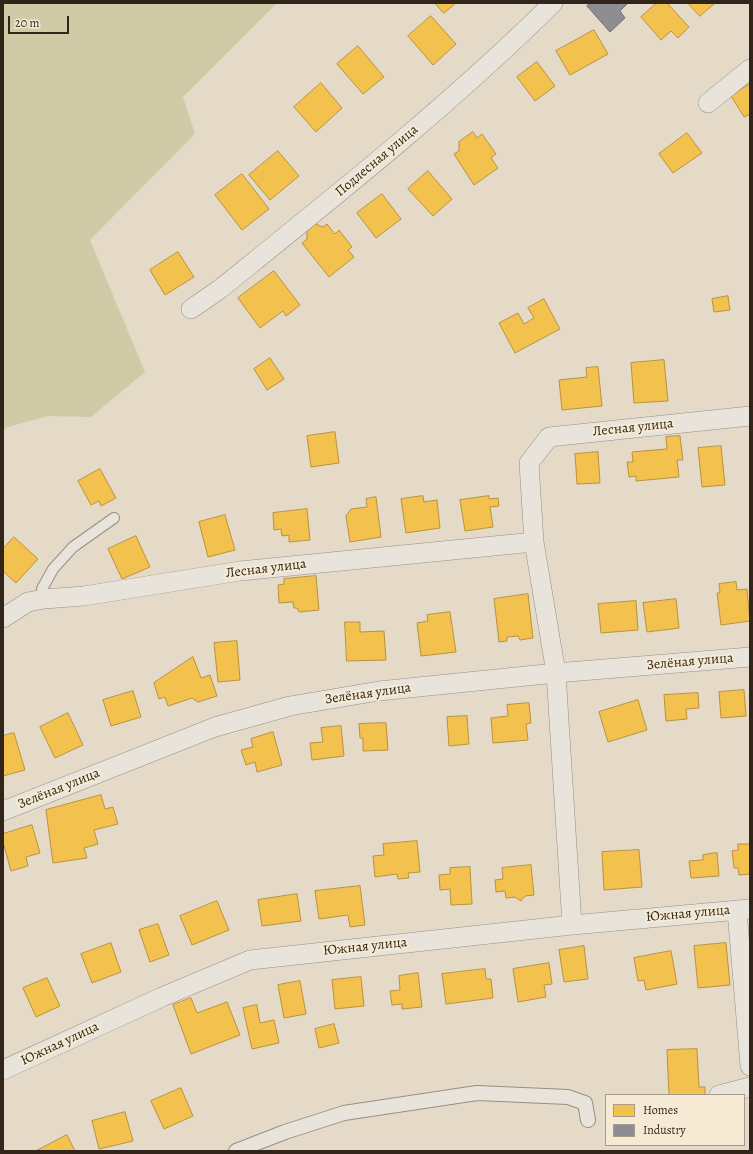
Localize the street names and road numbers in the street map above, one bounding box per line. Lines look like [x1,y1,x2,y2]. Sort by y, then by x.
street label: Подлесная улица [332,121,422,201]
street label: Лесная улица [592,415,674,441]
street label: Лесная улица [225,556,307,582]
street label: Зелёная улица [646,650,734,674]
street label: Зелёная улица [324,680,412,708]
street label: Зелёная улица [16,765,102,813]
street label: Южная улица [645,902,731,926]
street label: Южная улица [322,934,408,960]
street label: Южная улица [18,1019,102,1069]

